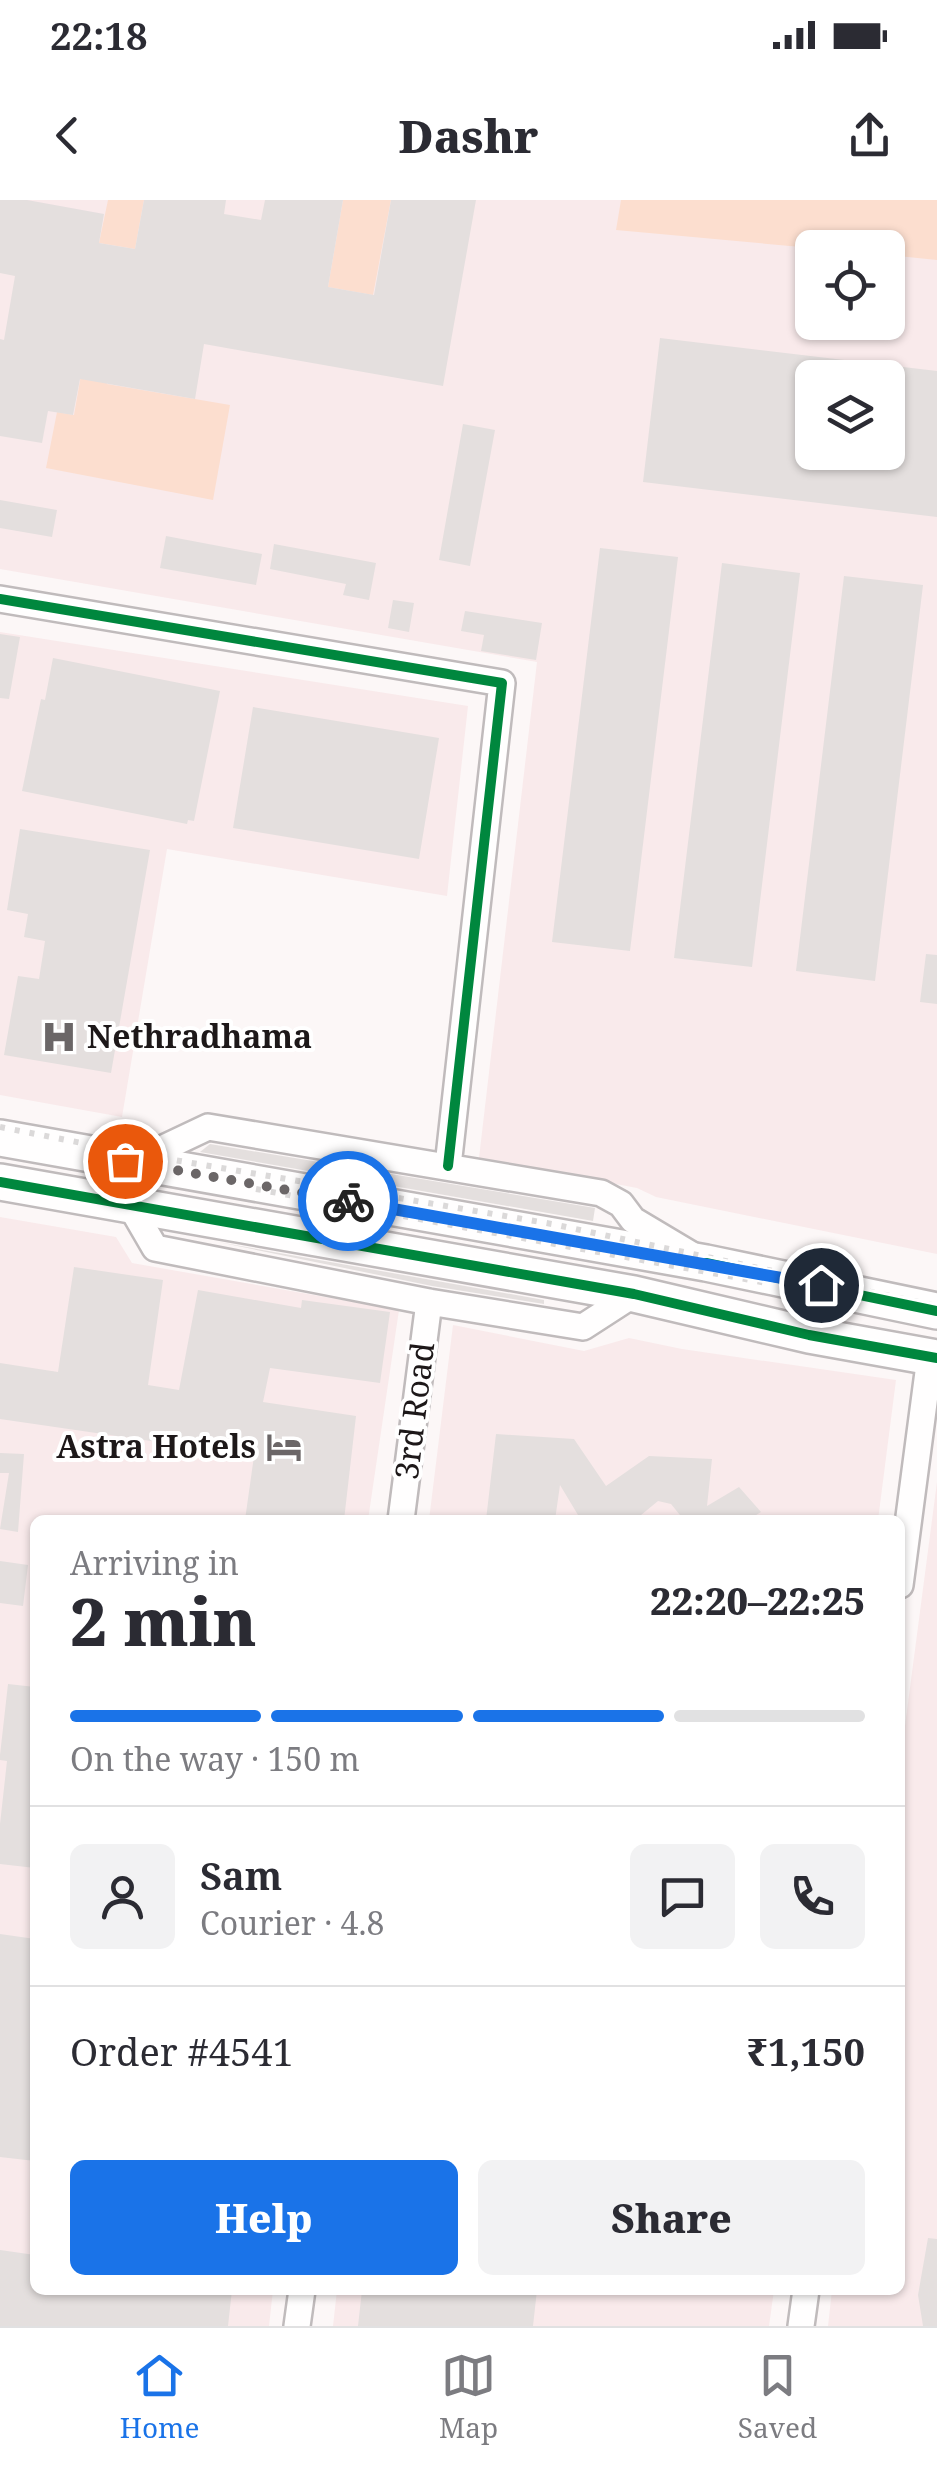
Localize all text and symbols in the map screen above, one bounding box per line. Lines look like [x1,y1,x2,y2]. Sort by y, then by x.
text: 22:18 [50,9,147,61]
text: Dashr [398,105,539,166]
icon: back [40,108,95,163]
icon: share [842,108,897,163]
map controls [795,230,905,470]
button: locate [795,230,905,340]
button: layers [795,360,905,470]
place label: Nethradhama [87,1014,312,1057]
hospital icon: Nethradhama [40,1018,78,1056]
pin [83,1119,168,1204]
icon: bag [98,1134,153,1189]
courier [298,1151,398,1251]
icon: bike [321,1174,376,1229]
pin [779,1243,864,1328]
icon: home [794,1258,849,1313]
street label: 3rd Road [384,1339,443,1482]
place label: Astra Hotels [56,1424,256,1467]
hotel icon: Astra Hotels [265,1428,303,1466]
text: Arriving in [70,1541,239,1584]
text: 22:20–22:25 [650,1574,865,1626]
text: 2 min [70,1577,257,1665]
text: On the way · 150 m [70,1737,360,1780]
button: person [70,1844,175,1949]
button: chat [630,1844,735,1949]
button: phone [760,1844,865,1949]
text: Sam [200,1849,282,1901]
text: Courier · 4.8 [200,1901,384,1944]
text: Order #4541 [70,2025,294,2077]
text: ₹1,150 [747,2025,865,2077]
button: Help [70,2160,458,2275]
button: Share [478,2160,865,2275]
tab: Home [120,2348,200,2446]
tab: Map [439,2348,498,2446]
tab: Saved [738,2348,817,2446]

